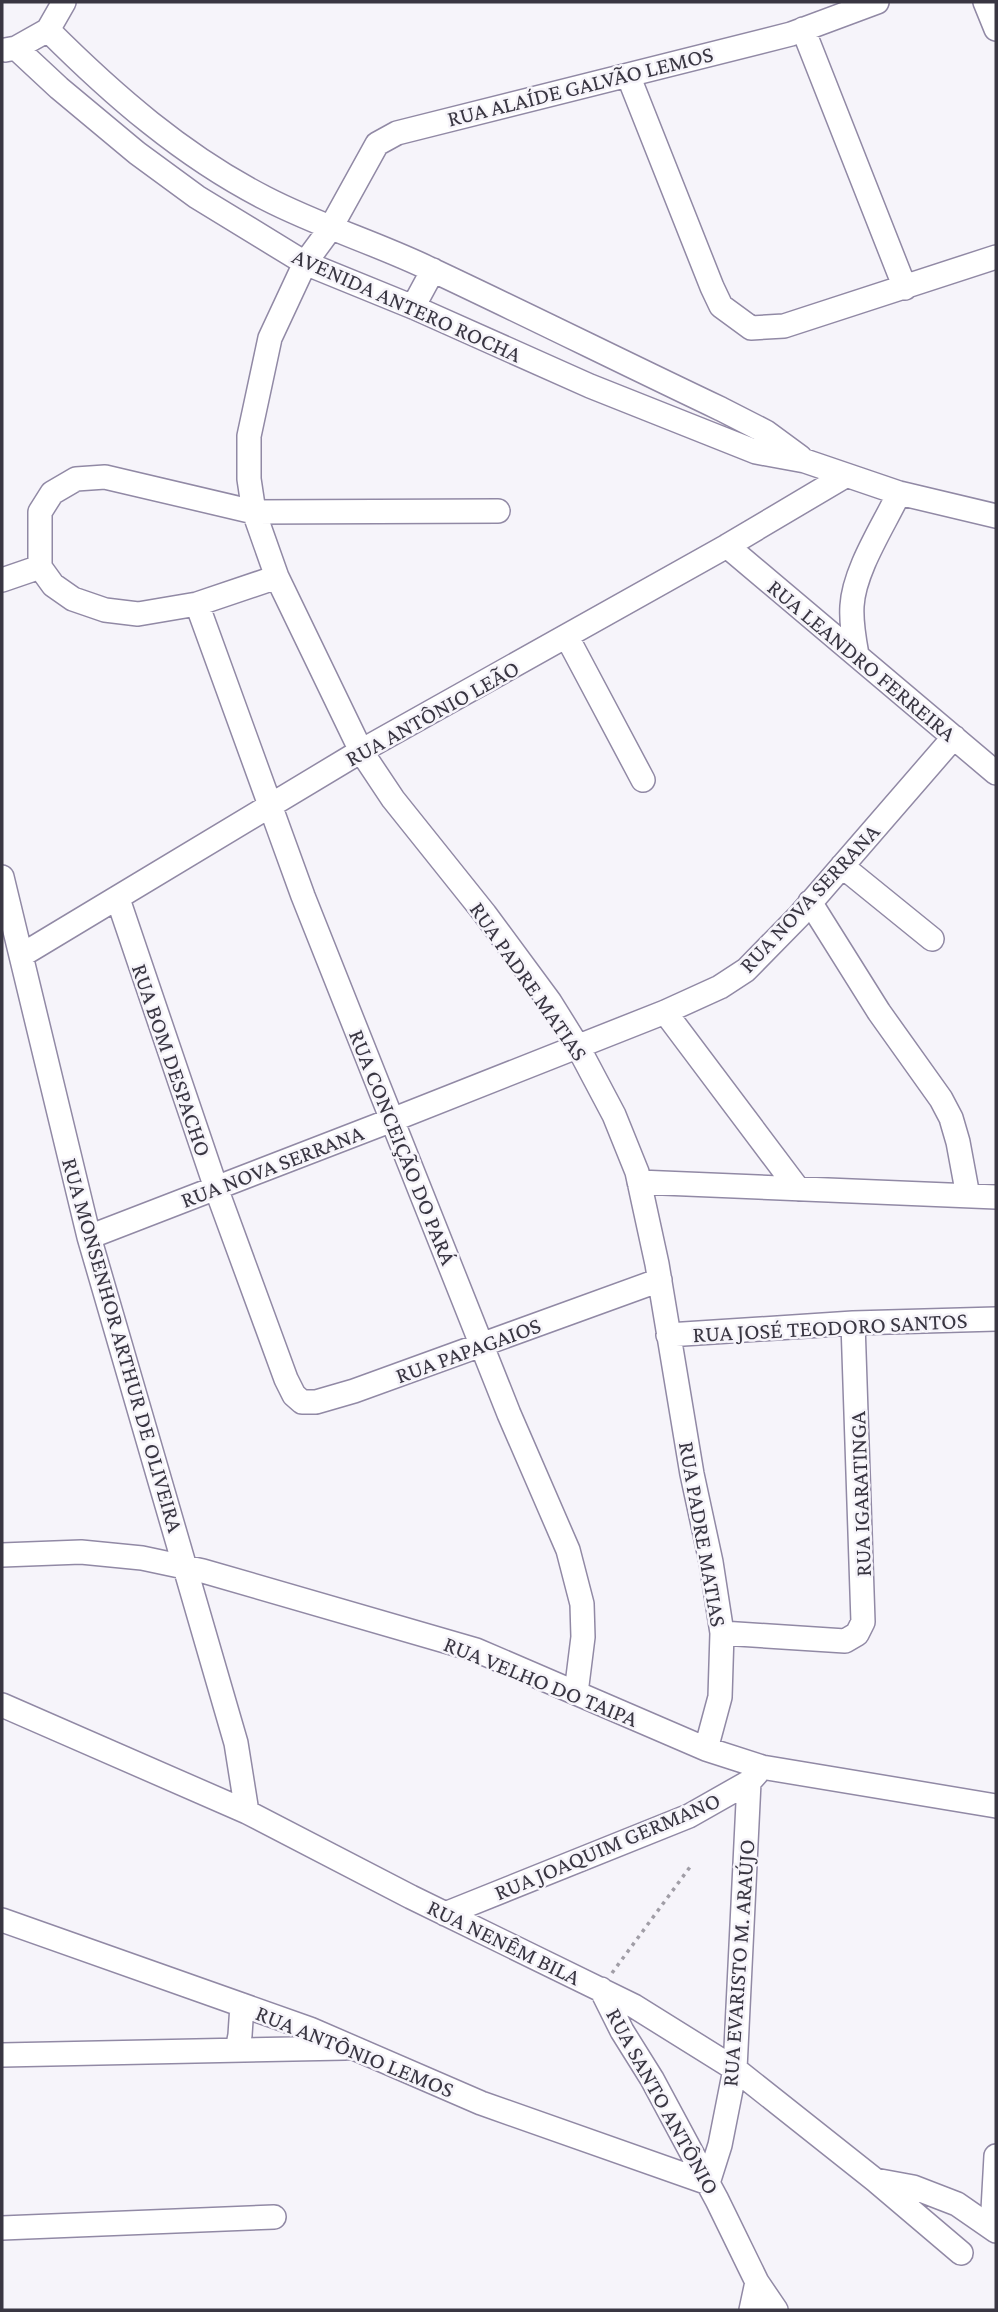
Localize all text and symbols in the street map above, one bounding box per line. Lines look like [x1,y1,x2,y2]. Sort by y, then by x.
street label: RUA ALAÍDE GALVÃO LEMOS [444,40,716,132]
street label: AVENIDA ANTERO ROCHA [288,243,526,368]
street label: RUA LEANDRO FERREIRA [762,574,962,747]
street label: RUA ANTÔNIO LEÃO [341,655,523,771]
street label: RUA NOVA SERRANA [734,818,885,978]
street label: RUA PADRE MATIAS [465,897,593,1065]
street label: RUA BOM DESPACHO [127,960,217,1160]
street label: RUA CONCEIÇÃO DO PARÁ [344,1026,462,1269]
street label: RUA NOVA SERRANA [177,1119,368,1213]
street label: RUA MONSENHOR ARTHUR DE OLIVEIRA [57,1155,189,1536]
street label: RUA JOSÉ TEODORO SANTOS [692,1307,968,1347]
street label: RUA PAPAGAIOS [392,1312,544,1388]
street label: RUA IGARATINGA [844,1410,876,1577]
street label: RUA PADRE MATIAS [674,1439,732,1629]
street label: RUA VELHO DO TAIPA [440,1630,643,1732]
street label: RUA JOAQUIM GERMANO [490,1787,724,1905]
street label: RUA EVARISTO M. ARAÚJO [716,1838,760,2088]
street label: RUA NENÊM BILA [423,1894,586,1991]
street label: RUA ANTÔNIO LEMOS [252,1999,458,2103]
street label: RUA SANTO ANTÔNIO [601,2003,725,2199]

